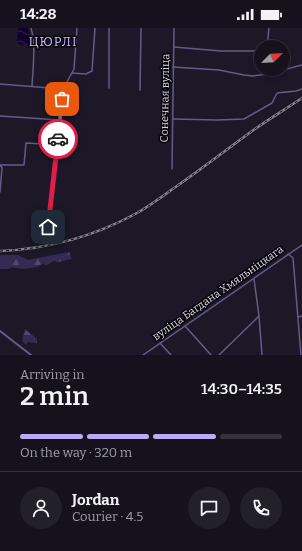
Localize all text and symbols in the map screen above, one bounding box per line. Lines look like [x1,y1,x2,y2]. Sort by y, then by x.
text: 14:28 [20,5,57,23]
district label: ЦЮРЛІ [28,34,78,49]
north arrow [254,40,290,76]
map controls [254,40,290,76]
street label: Сонечная вуліца [158,54,172,142]
pin [45,82,79,116]
icon: bag [51,88,73,110]
courier [38,119,78,159]
icon: car [47,128,69,150]
pin [31,210,65,244]
icon: home [37,216,59,238]
street label: вуліца Багдана Хмяльніцкага [150,243,286,343]
text: Arriving in [20,367,85,382]
text: 14:30–14:35 [201,380,282,398]
text: 2 min [20,381,89,412]
text: On the way · 320 m [20,445,132,460]
button: person [20,487,62,529]
button: chat [188,487,230,529]
button: phone [240,487,282,529]
text: Jordan [72,491,119,509]
text: Courier · 4.5 [72,509,143,524]

